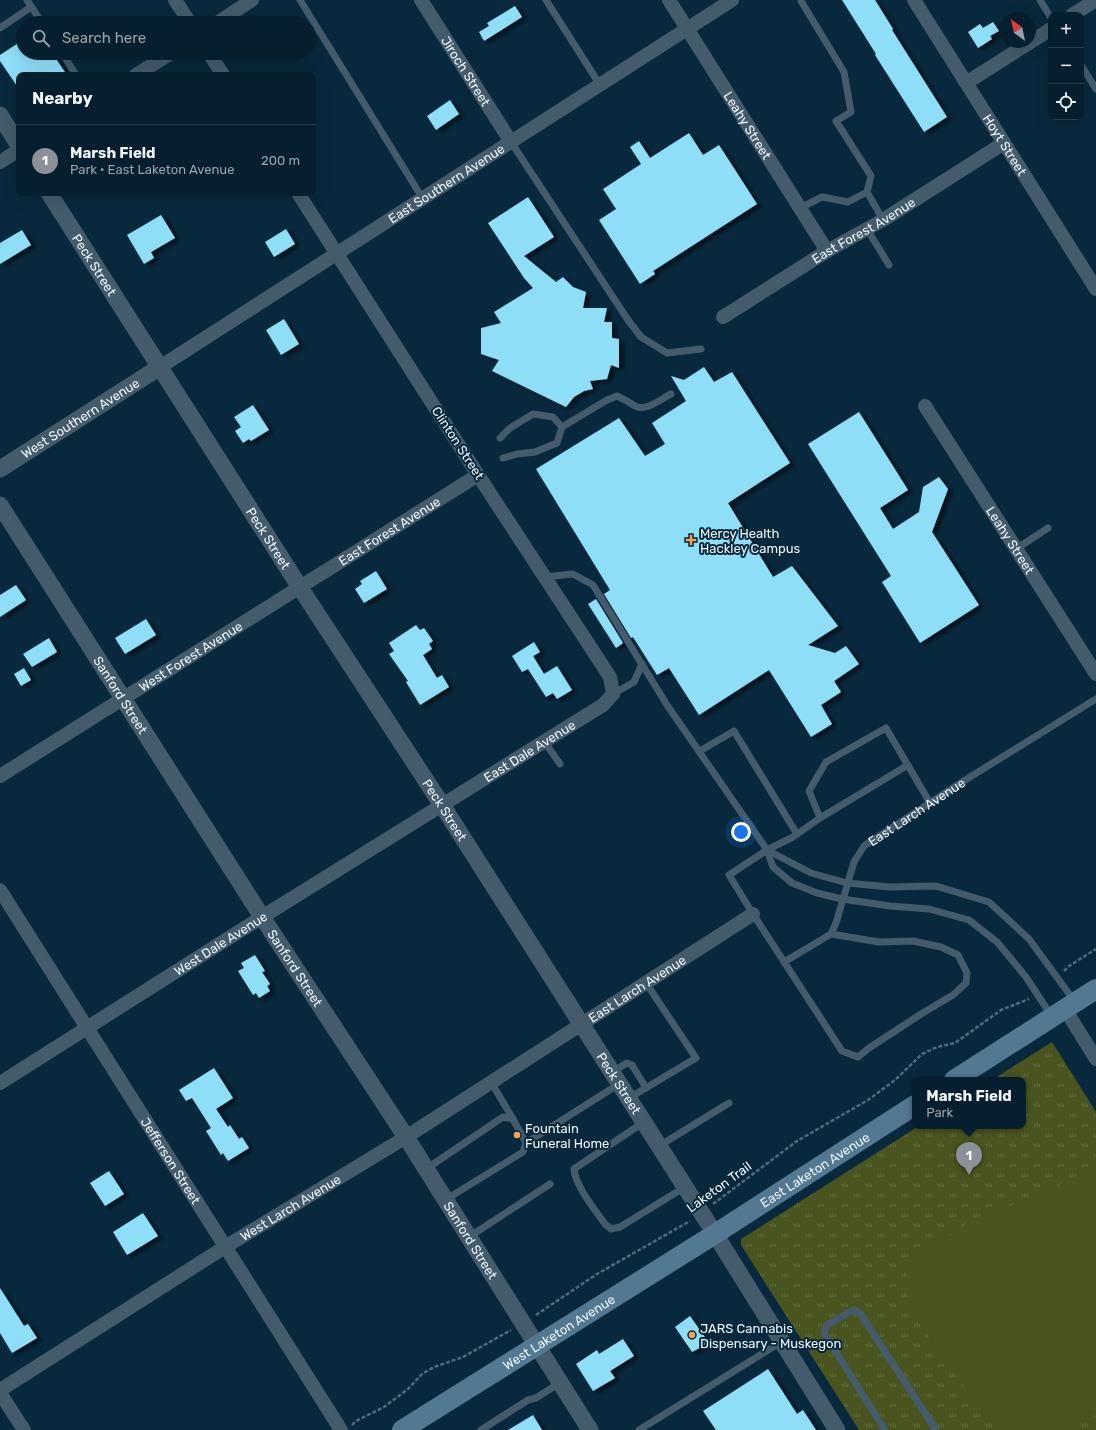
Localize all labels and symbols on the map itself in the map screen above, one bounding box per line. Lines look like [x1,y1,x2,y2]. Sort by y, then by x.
north arrow [1000,12,1036,48]
street label: Jiroch Street [438,33,494,109]
street label: Leahy Street [721,89,775,162]
street label: Hoyt Street [980,111,1030,178]
street label: East Southern Avenue [385,141,507,226]
street label: East Forest Avenue [809,194,918,266]
street label: Peck Street [69,231,120,298]
street label: West Southern Avenue [18,375,142,461]
street label: Clinton Street [429,404,487,482]
street label: East Forest Avenue [336,493,443,568]
street label: Peck Street [243,504,294,572]
street label: Leahy Street [983,504,1038,577]
place label: Mercy Health Hackley Campus [700,526,801,556]
marker: Mercy Health Hackley Campus [685,534,697,546]
street label: West Forest Avenue [136,618,245,694]
street label: Sanford Street [91,653,151,736]
street label: East Dale Avenue [481,717,578,785]
street label: East Larch Avenue [865,775,968,849]
street label: Peck Street [420,776,470,843]
your location [731,822,751,842]
street label: West Dale Avenue [171,908,270,978]
street label: Sanford Street [265,927,326,1009]
street label: East Larch Avenue [585,952,689,1025]
street label: Peck Street [594,1050,644,1117]
street label: Jefferson Street [138,1115,204,1207]
place label: Fountain Funeral Home [525,1121,609,1151]
street label: East Laketon Avenue [757,1129,872,1210]
marker: Fountain Funeral Home [512,1130,522,1140]
pin: 1 [956,1142,982,1175]
street label: Laketon Trail [684,1159,754,1215]
street label: West Larch Avenue [237,1171,343,1244]
street label: Sanford Street [441,1199,501,1282]
street label: West Laketon Avenue [500,1291,618,1372]
place label: JARS Cannabis Dispensary - Muskegon [700,1321,841,1352]
marker: JARS Cannabis Dispensary - Muskegon [687,1330,697,1340]

